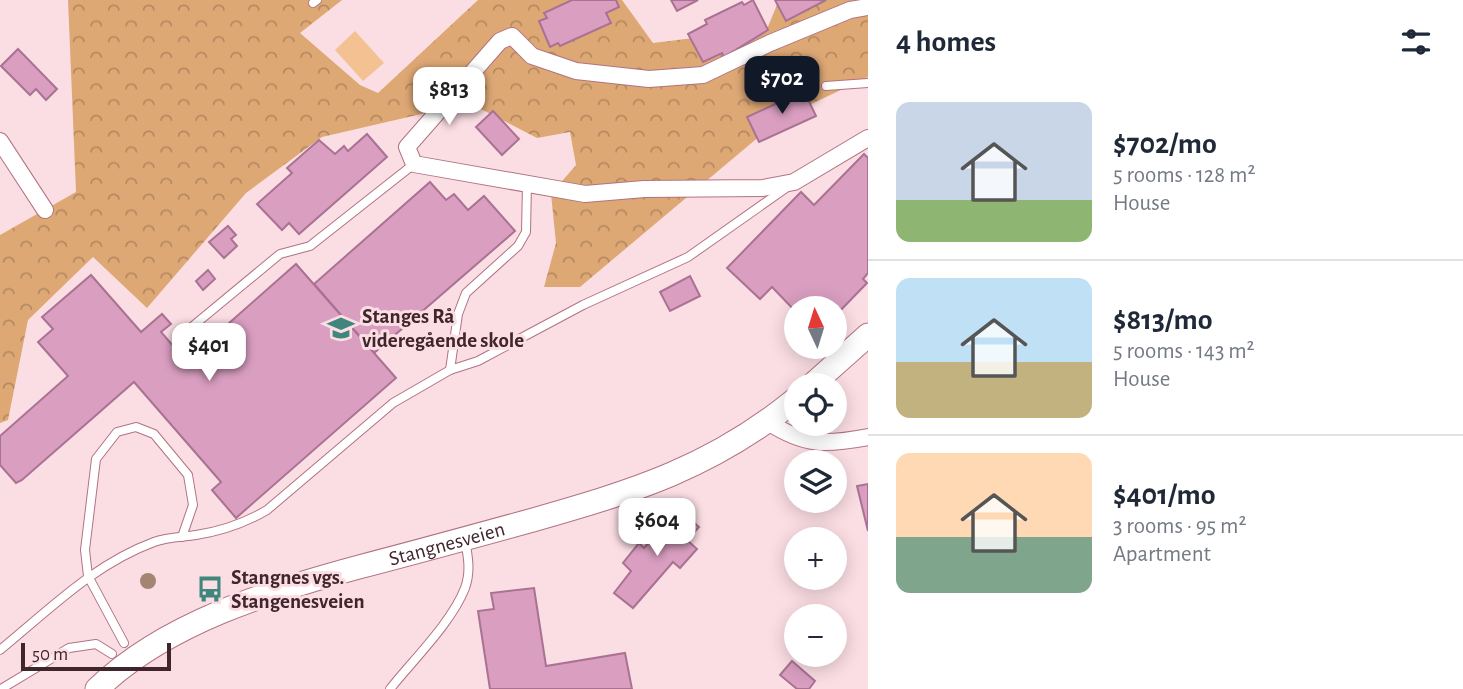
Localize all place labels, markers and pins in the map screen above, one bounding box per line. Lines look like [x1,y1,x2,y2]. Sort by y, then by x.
pin: $702 [741,57,823,116]
pin: $813 [408,68,490,127]
place label: Stanges Rå videregående skole [362,306,524,351]
school or university icon: Stanges Rå videregående skole [326,313,356,343]
pin: $401 [168,324,250,383]
pin: $604 [616,498,698,558]
place label: Stangnes vgs. Stangenesveien [231,567,365,612]
bus stop icon: Stangnes vgs. Stangenesveien [195,574,225,604]

